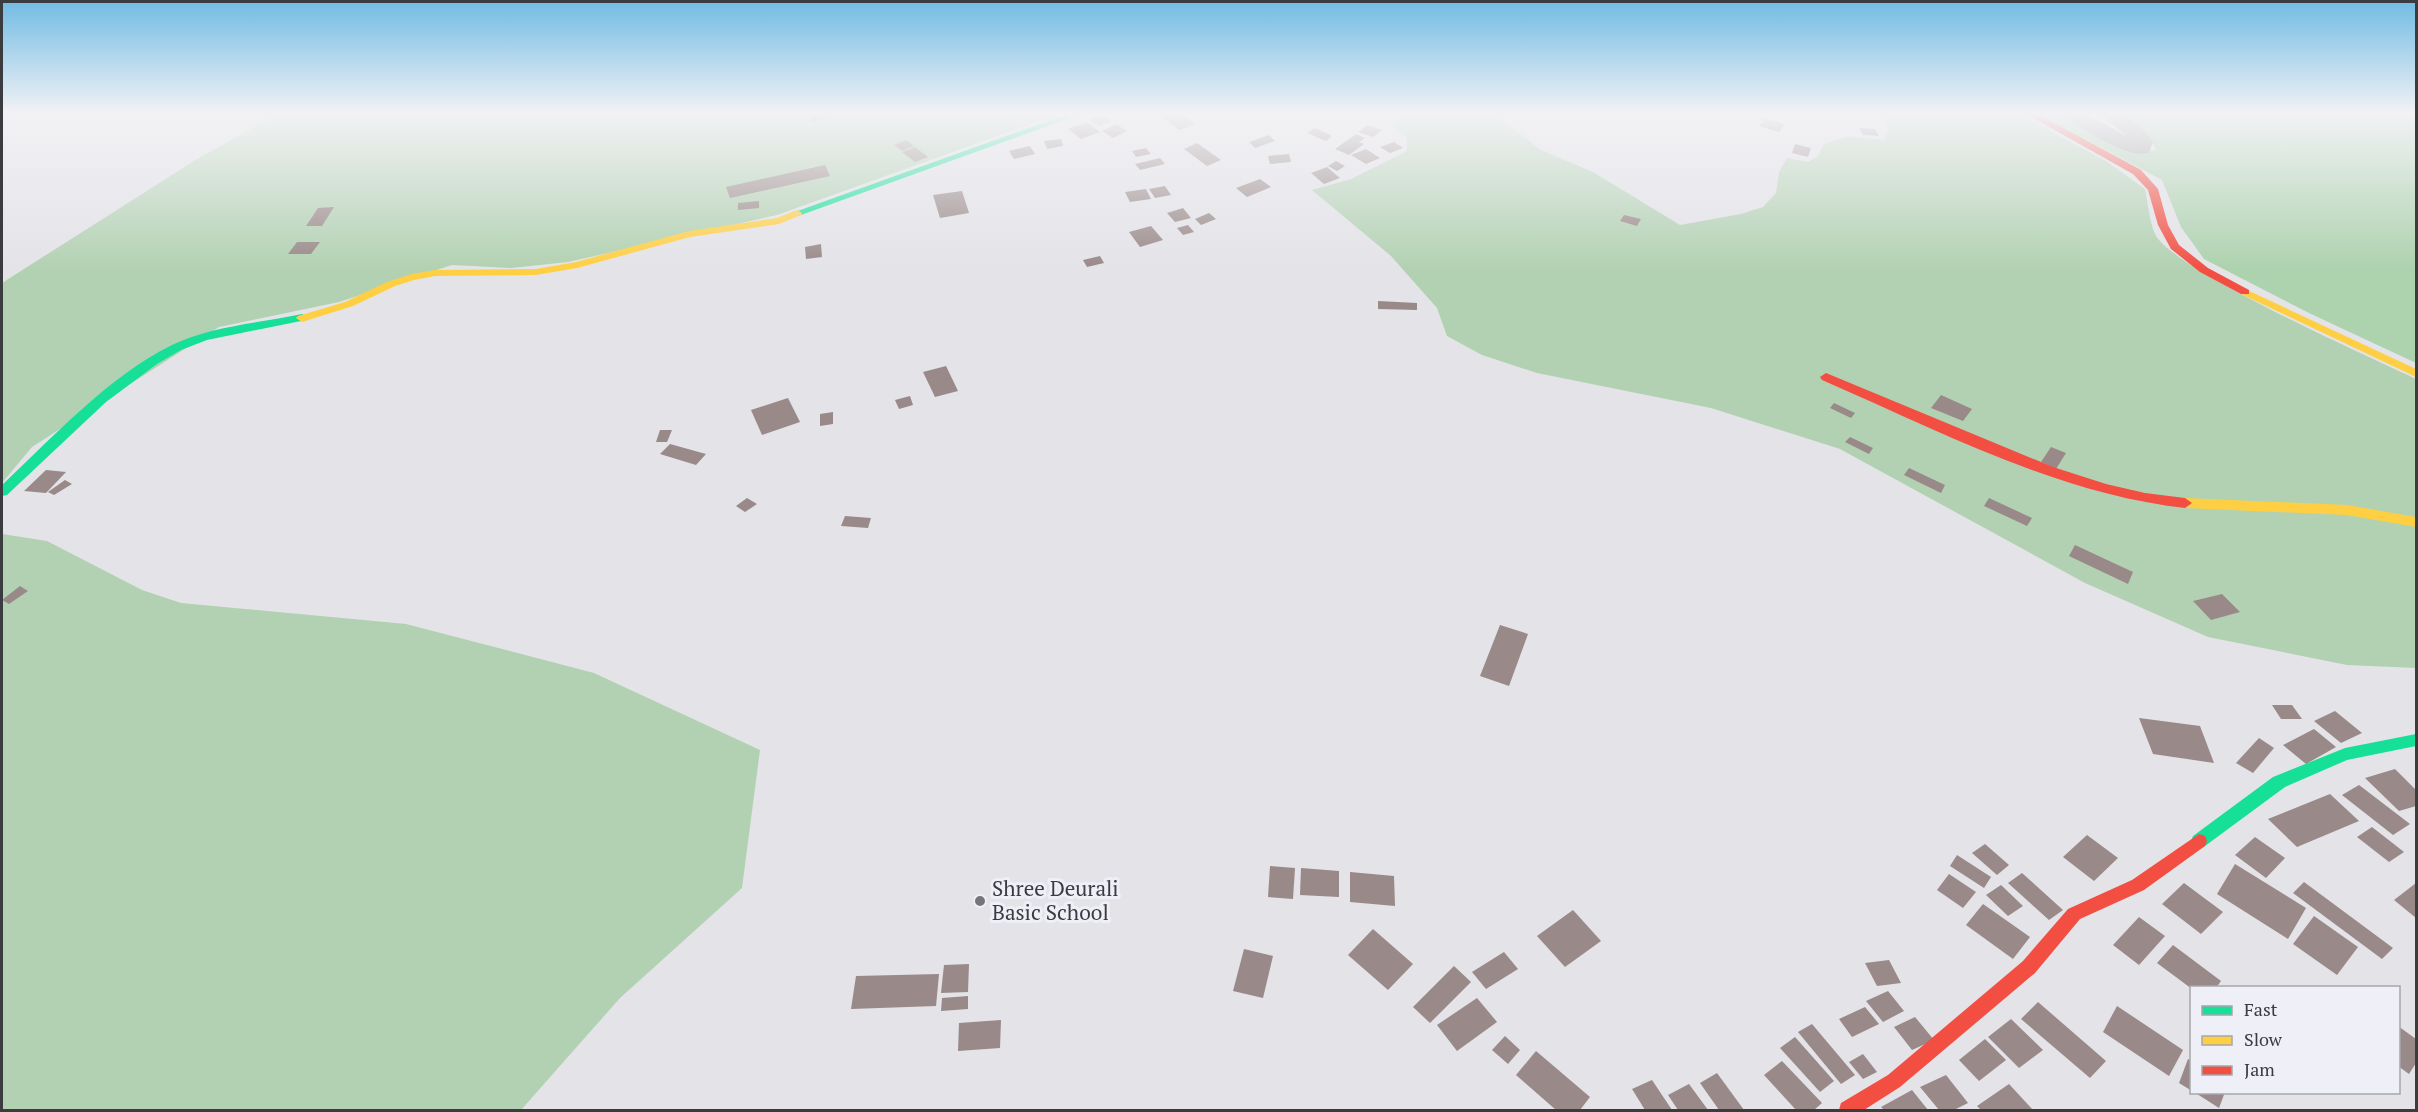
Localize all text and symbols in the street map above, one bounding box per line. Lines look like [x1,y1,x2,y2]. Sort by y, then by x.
place label: Shree Deurali Basic School [992,874,1119,926]
marker: Shree Deurali Basic School [973,894,987,908]
legend [2190,986,2400,1094]
text: Fast [2244,997,2278,1021]
text: Slow [2244,1027,2283,1051]
text: Jam [2244,1057,2275,1081]

